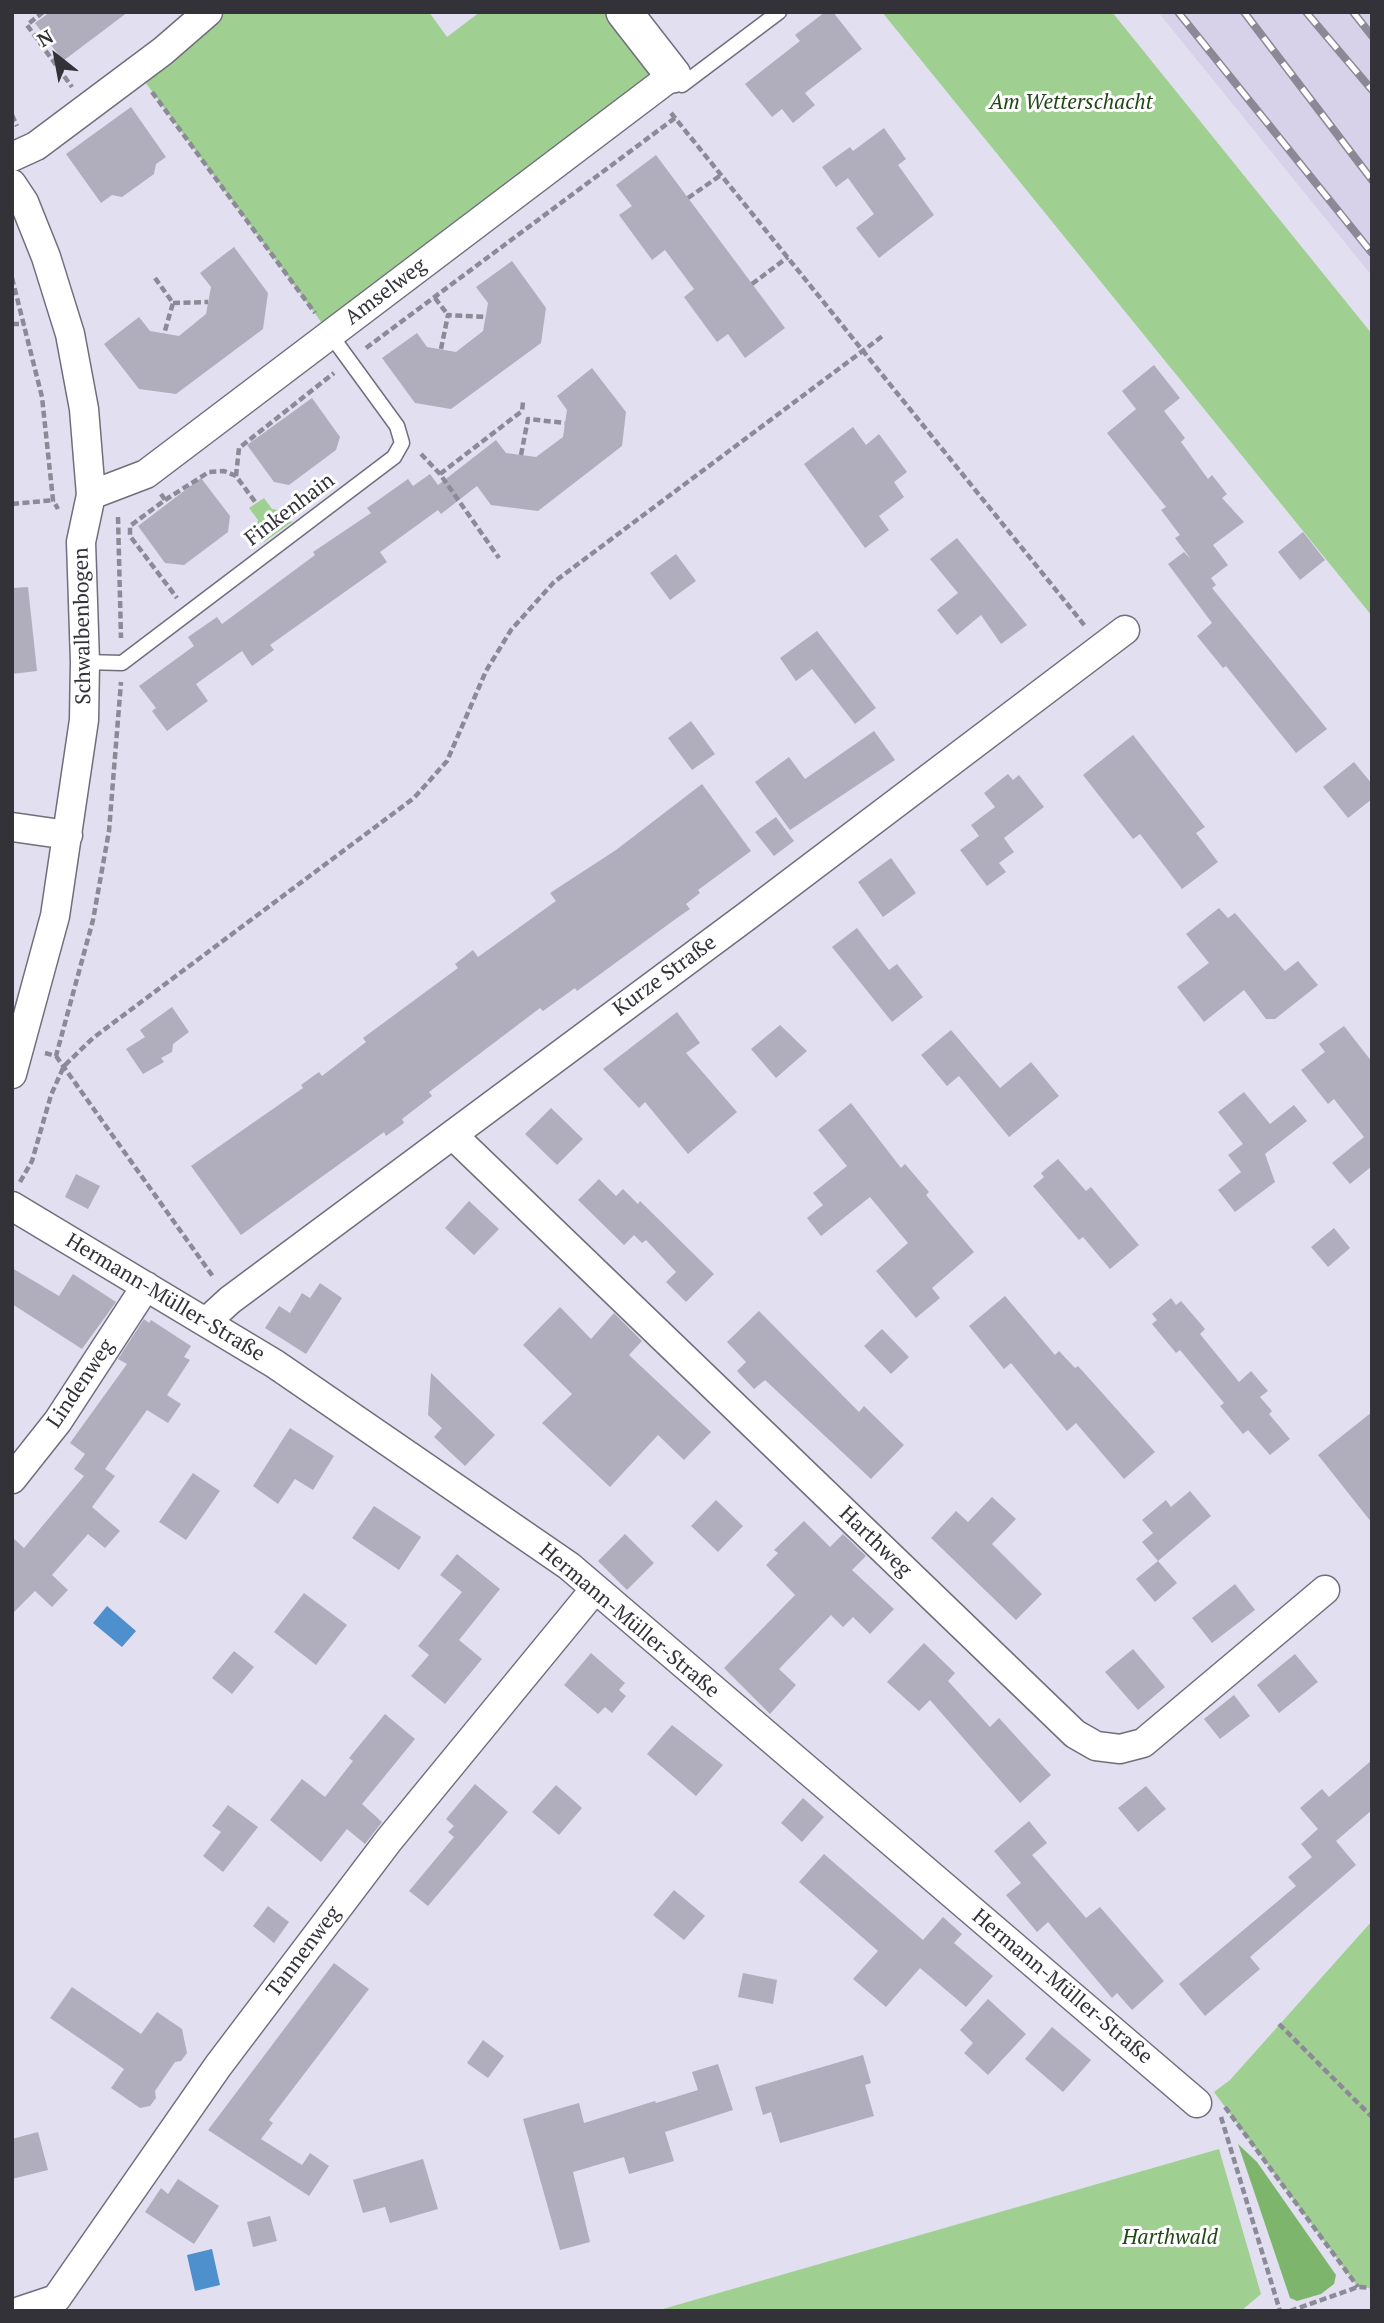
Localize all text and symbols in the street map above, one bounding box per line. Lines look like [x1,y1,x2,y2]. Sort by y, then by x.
north arrow [21,21,91,91]
text: N [32,23,58,52]
park label: Am Wetterschacht [989,90,1153,116]
street label: Amselweg [340,253,432,331]
street label: Finkenhain [240,468,340,552]
street label: Schwalbenbogen [69,547,97,705]
street label: Kurze Straße [609,930,721,1022]
street label: Hermann-Müller-Straße [61,1229,269,1367]
street label: Lindenweg [42,1335,120,1433]
street label: Harthweg [834,1501,916,1583]
street label: Hermann-Müller-Straße [534,1538,724,1704]
street label: Tannenweg [262,1901,346,2003]
street label: Hermann-Müller-Straße [967,1904,1157,2070]
park label: Harthwald [1122,2225,1218,2251]

